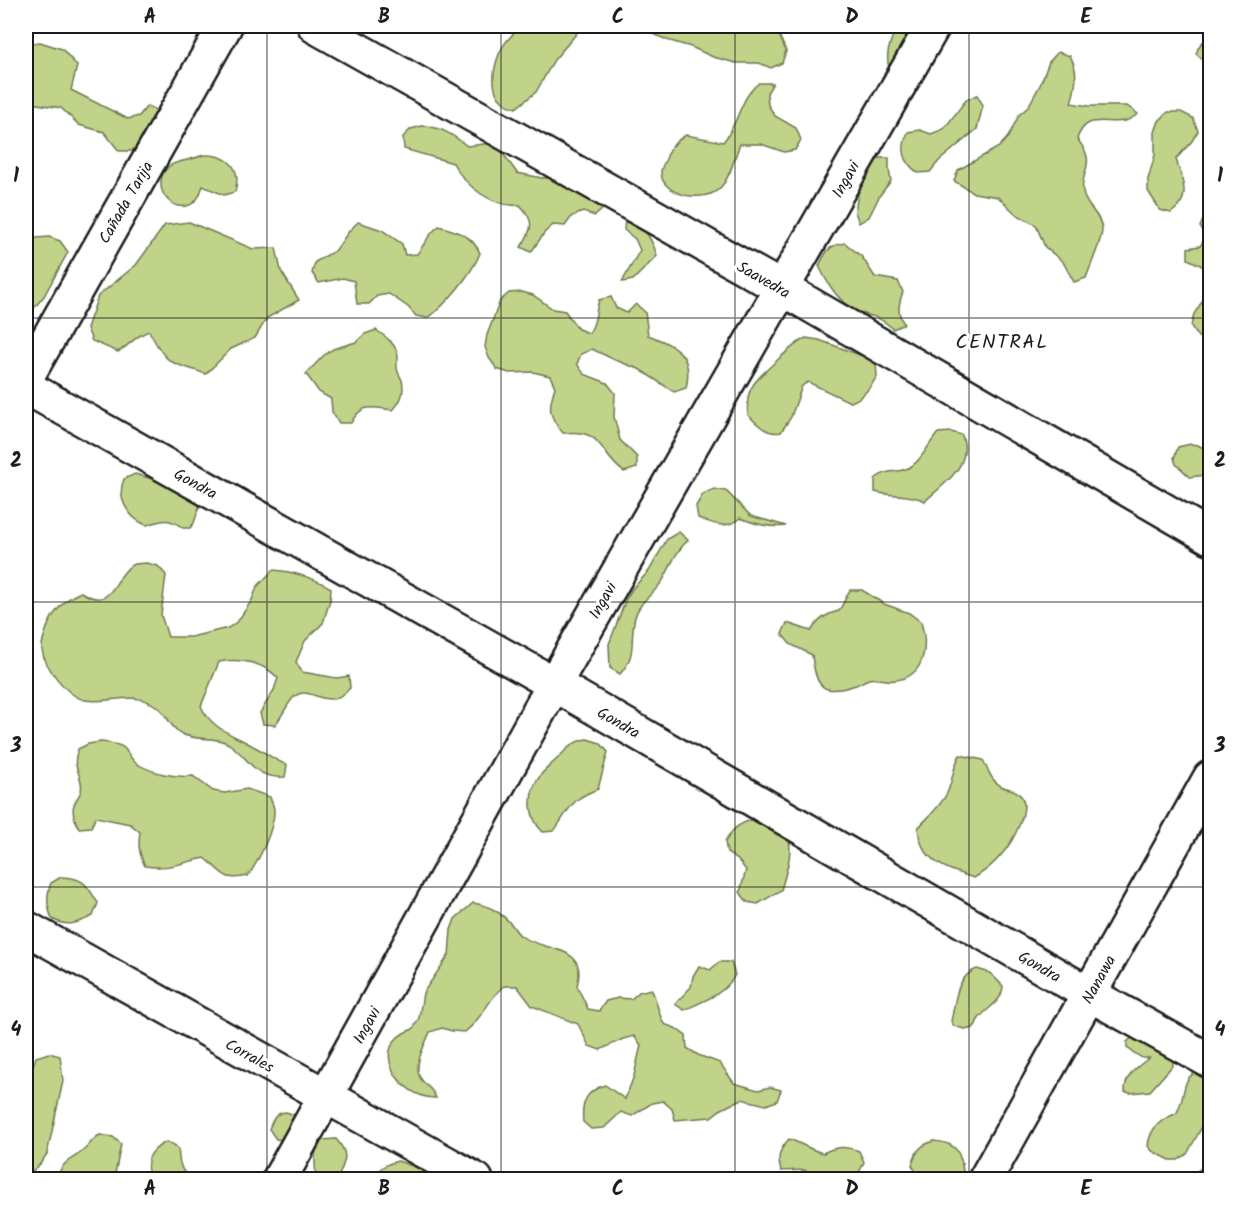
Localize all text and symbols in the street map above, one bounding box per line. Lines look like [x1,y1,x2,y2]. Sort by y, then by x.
text: A [144,2,156,34]
text: B [378,2,390,34]
text: C [612,2,624,34]
text: D [845,2,859,34]
text: E [1080,2,1092,34]
street label: Ingavi [826,156,868,203]
street label: Cañada Tarija [93,157,160,249]
text: 1 [13,161,19,193]
text: 1 [1217,161,1223,193]
street label: Saavedra [732,255,795,306]
district label: CENTRAL [955,327,1049,359]
text: 2 [10,446,22,478]
text: 2 [1214,446,1226,478]
street label: Gondra [169,462,222,506]
street label: Ingavi [583,577,625,624]
street label: Gondra [592,701,645,746]
text: 3 [10,731,22,763]
text: 3 [1214,731,1226,763]
street label: Gondra [1013,945,1066,990]
street label: Nanawa [1076,951,1123,1009]
street label: Ingavi [347,1002,388,1049]
text: 4 [11,1015,22,1047]
text: 4 [1215,1015,1226,1047]
street label: Corrales [220,1033,279,1080]
text: A [144,1174,156,1205]
text: B [378,1174,390,1205]
text: C [612,1174,624,1205]
text: D [845,1174,859,1205]
text: E [1080,1174,1092,1205]

